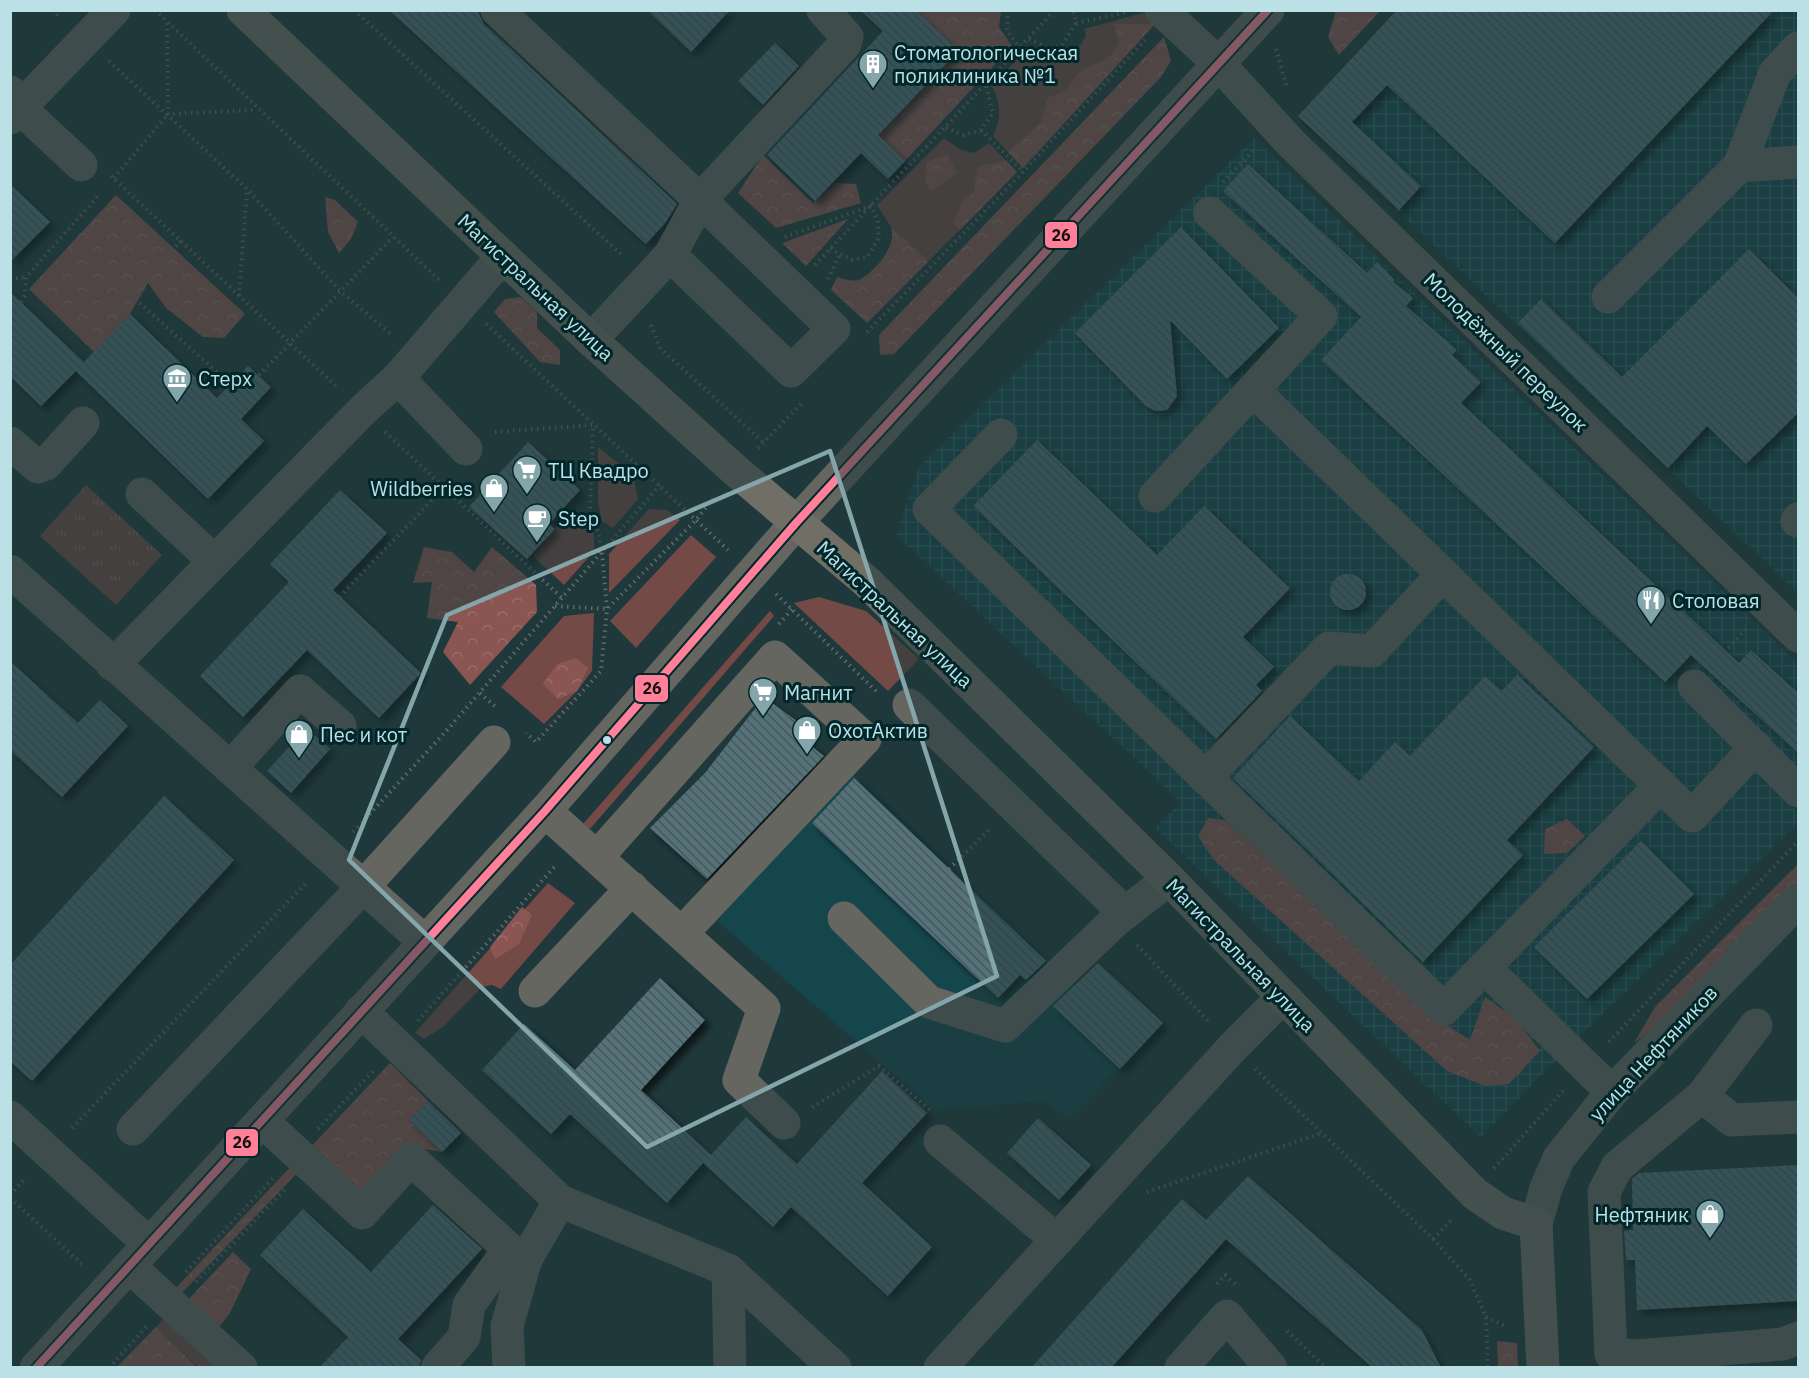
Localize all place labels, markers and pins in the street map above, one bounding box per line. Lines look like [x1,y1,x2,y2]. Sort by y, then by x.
place label: Стоматологическая поликлиника №1 [894,39,1078,89]
building icon: Стоматологическая поликлиника №1 [857,48,889,90]
museum icon: Стерх [161,362,193,404]
place label: Стерх [198,365,252,392]
supermarket icon: ТЦ Квадро [511,454,543,496]
place label: ТЦ Квадро [548,457,649,484]
shop icon: Wildberries [478,472,510,514]
place label: Wildberries [370,475,473,502]
cafe icon: Step [521,502,553,544]
place label: Step [558,505,599,532]
restaurant icon: Столовая [1635,584,1667,626]
place label: Столовая [1672,587,1760,614]
supermarket icon: Магнит [747,676,779,718]
place label: Магнит [784,679,853,706]
shop icon: ОхотАктив [791,714,823,756]
place label: ОхотАктив [828,717,928,744]
shop icon: Пес и кот [283,718,315,760]
place label: Пес и кот [320,721,408,748]
unlabelled marker [601,734,613,746]
shop icon: Нефтяник [1694,1198,1726,1240]
place label: Нефтяник [1595,1201,1689,1228]

